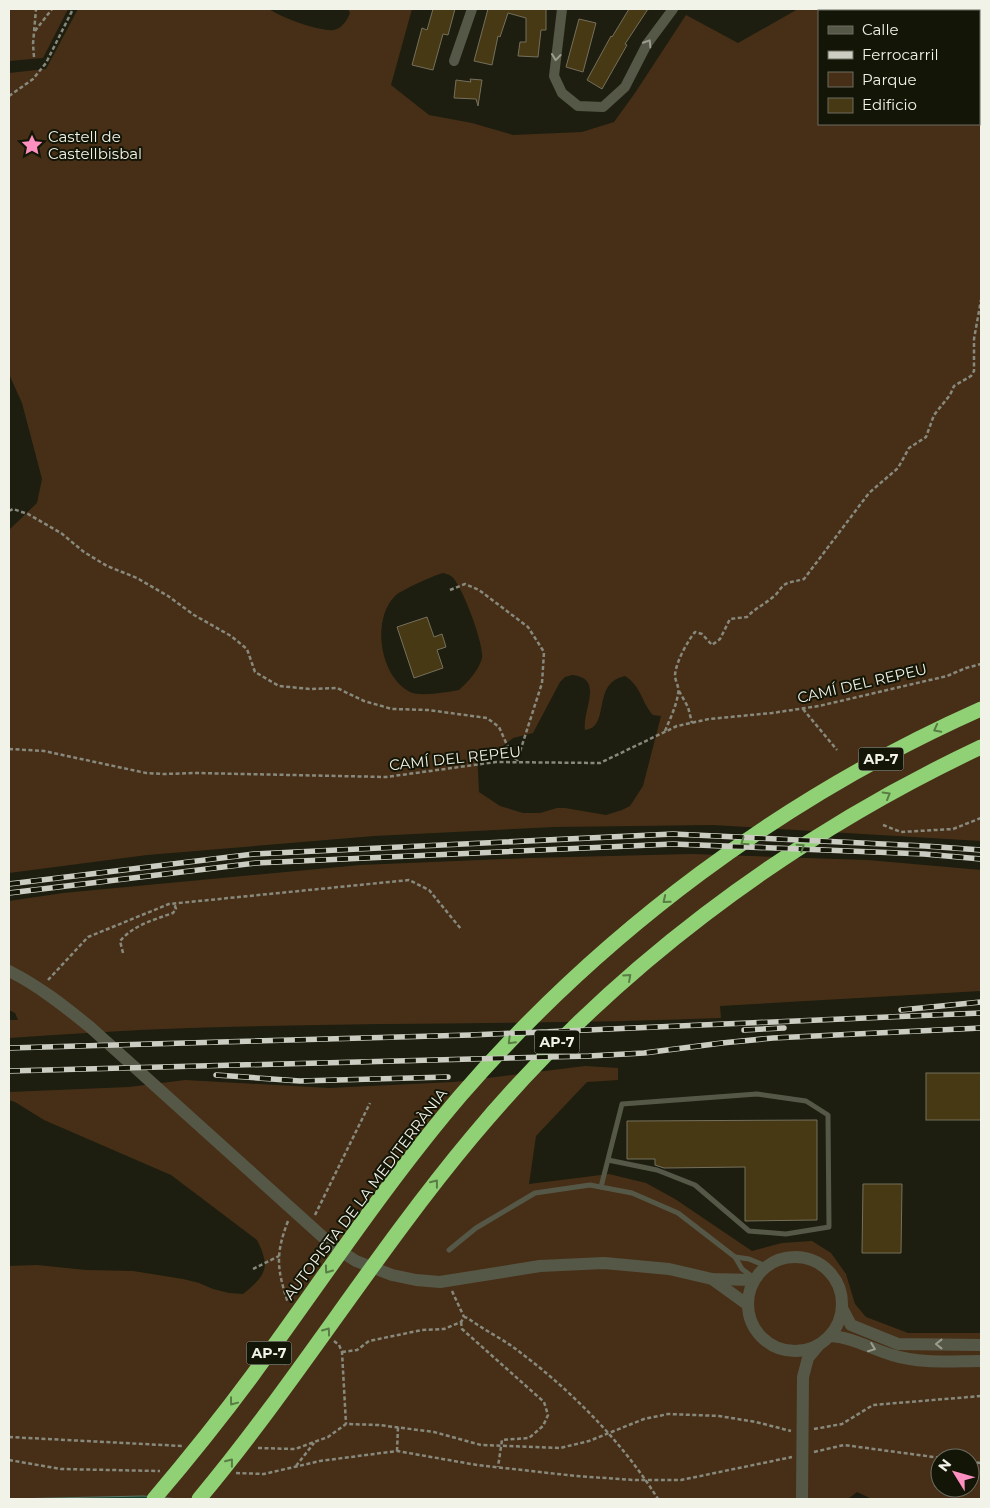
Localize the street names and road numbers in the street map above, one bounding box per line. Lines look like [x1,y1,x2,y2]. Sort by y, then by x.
street label: CAMÍ DEL REPEU [795,659,929,707]
street label: CAMÍ DEL REPEU [388,742,522,774]
road number: AP-7 [858,748,904,771]
road number: AP-7 [534,1030,580,1054]
street label: AUTOPISTA DE LA MEDITERRÀNIA [279,1084,451,1304]
road number: AP-7 [246,1342,292,1365]

